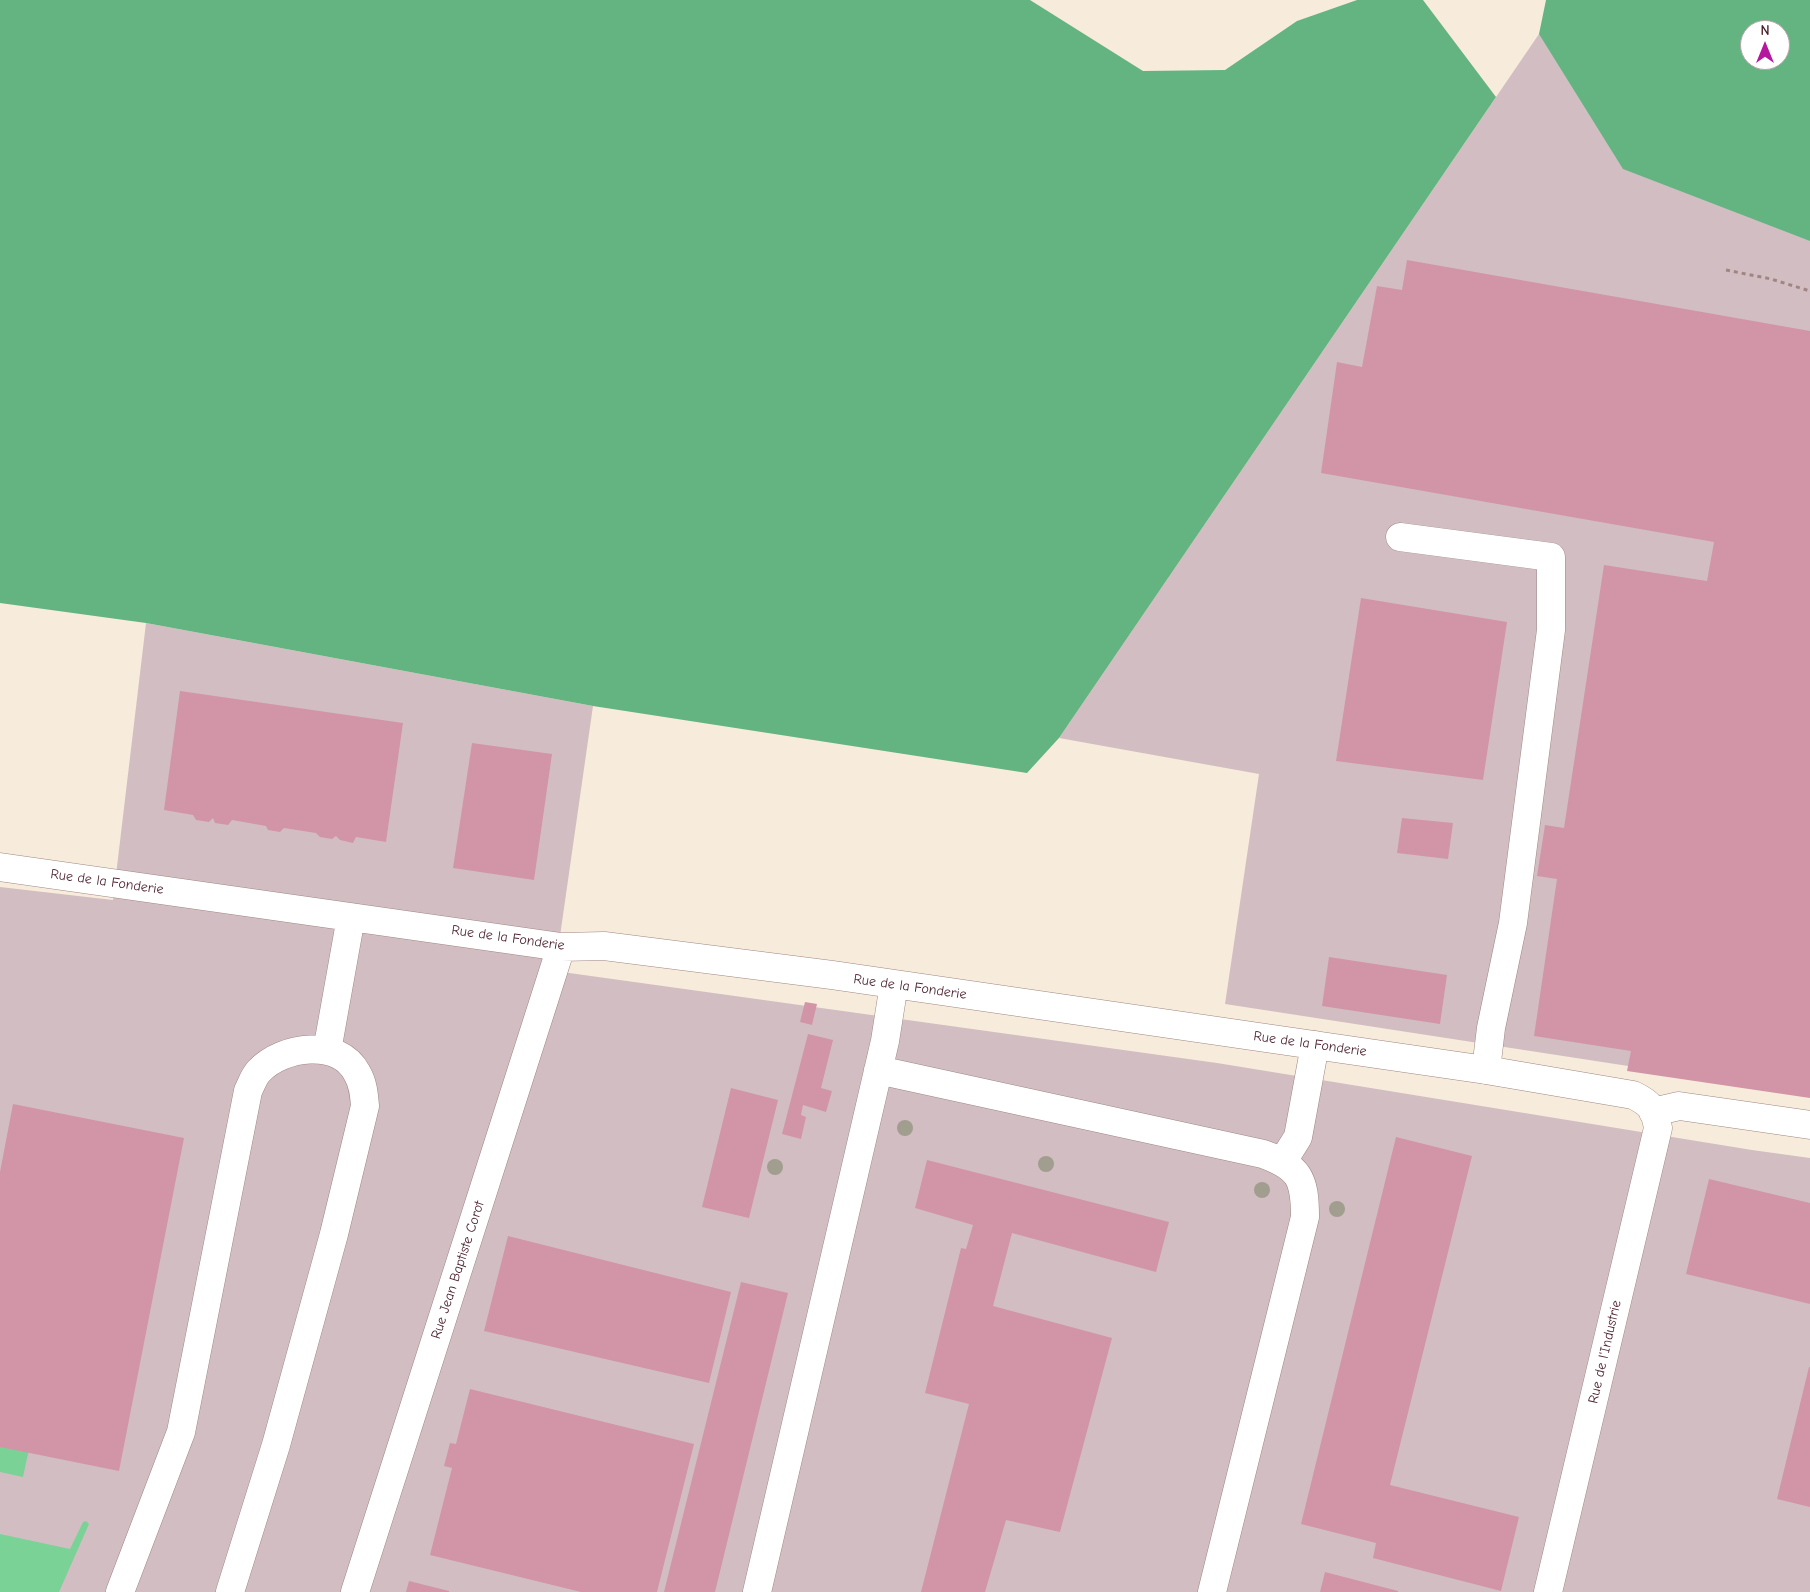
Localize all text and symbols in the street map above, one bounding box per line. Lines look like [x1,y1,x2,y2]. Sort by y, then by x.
north arrow [1740,20,1790,70]
text: N [1760,22,1770,39]
street label: Rue de la Fonderie [49,866,165,898]
street label: Rue de la Fonderie [450,922,566,954]
street label: Rue de la Fonderie [852,971,968,1003]
street label: Rue de la Fonderie [1252,1028,1368,1060]
street label: Rue Jean Baptiste Corot [428,1199,488,1341]
street label: Rue de l'Industrie [1585,1299,1625,1405]

